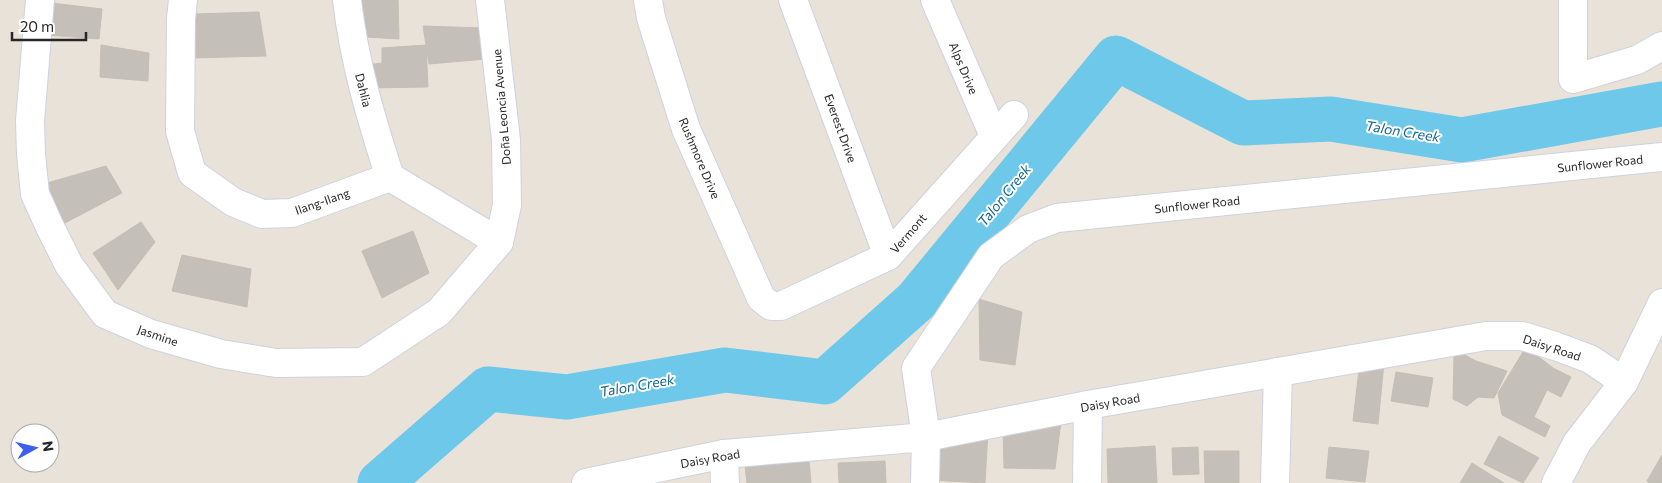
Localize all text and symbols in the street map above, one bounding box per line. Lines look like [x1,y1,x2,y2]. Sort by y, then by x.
scale bar [12,10,86,42]
text: 20 m [20,17,54,35]
street label: Alps Drive [947,40,981,96]
street label: Doña Leoncia Avenue [489,48,513,166]
street label: Dahlia [353,72,375,108]
street label: Everest Drive [822,92,860,164]
street label: Rushmore Drive [677,115,723,201]
water label: Talon Creek [1365,117,1442,145]
street label: Sunflower Road [1556,152,1644,174]
water label: Talon Creek [974,160,1034,229]
street label: Ilang-Ilang [293,185,352,217]
street label: Sunflower Road [1153,193,1241,215]
street label: Vermont [887,210,929,256]
street label: Jasmine [136,322,180,349]
street label: Daisy Road [1521,331,1583,363]
water label: Talon Creek [599,370,676,400]
street label: Daisy Road [1079,390,1141,414]
north arrow [10,423,60,473]
text: N [39,440,58,453]
street label: Daisy Road [679,446,741,470]

